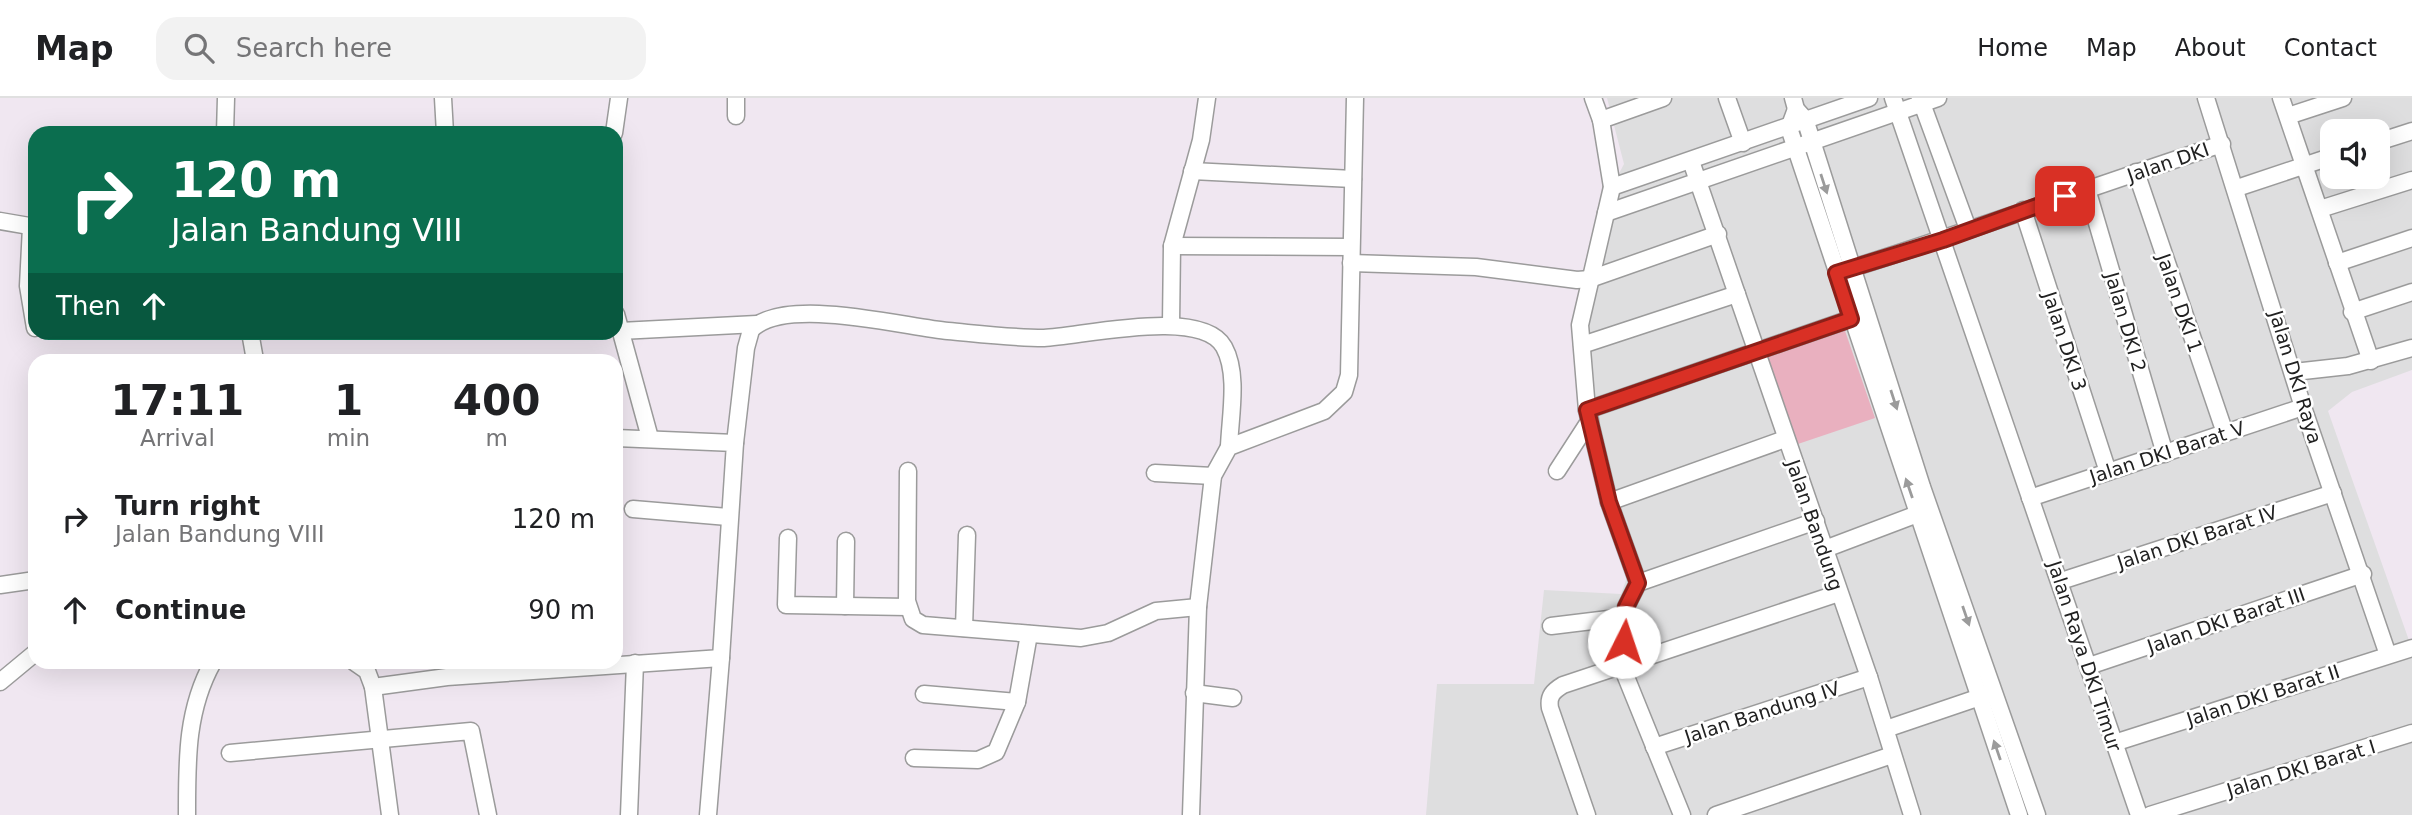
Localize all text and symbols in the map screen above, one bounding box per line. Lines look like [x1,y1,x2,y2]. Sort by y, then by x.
search box [156,17,646,80]
text: Map [35,29,114,68]
icon: search [180,29,218,67]
text: Search here [236,33,392,63]
text: Home [1977,34,2048,62]
text: Map [2086,34,2137,62]
text: About [2175,34,2246,62]
text: Contact [2284,34,2377,62]
map controls [2320,119,2390,189]
button: sound [2320,119,2390,189]
street label: Jalan DKI [2123,138,2212,187]
text: 120 m [171,152,341,209]
icon: right [56,154,147,245]
pin [2035,166,2095,226]
one-way arrow [1820,174,1830,195]
icon: arrive [2046,177,2084,215]
text: Jalan Bandung VIII [171,211,462,249]
street label: Jalan DKI 1 [2152,250,2207,355]
street label: Jalan DKI 2 [2101,268,2151,375]
icon: ahead [135,287,173,325]
street label: Jalan DKI 3 [2038,288,2091,393]
text: Then [56,291,121,321]
street label: Jalan DKI Raya [2265,307,2327,446]
text: 17:11 [111,376,244,425]
text: 1 [334,376,363,425]
text: 400 [453,376,540,425]
one-way arrow [1889,390,1900,411]
street label: Jalan DKI Barat V [2086,417,2247,488]
text: Arrival [140,425,215,451]
text: min [327,425,370,451]
text: m [485,425,508,451]
street label: Jalan Bandung [1782,456,1848,593]
one-way arrow [1903,478,1914,499]
text: Turn right [115,491,260,521]
icon: right [56,500,94,538]
street label: Jalan DKI Barat IV [2113,501,2280,574]
text: 120 m [512,504,595,534]
text: Jalan Bandung VIII [115,521,324,547]
street label: Jalan Raya DKI Timur [2043,557,2126,754]
street label: Jalan DKI Barat III [2143,583,2308,658]
icon: ahead [56,591,94,629]
text: Continue [115,595,246,625]
text: 90 m [528,595,595,625]
position arrow [1587,605,1661,679]
one-way arrow [1962,606,1972,627]
street label: Jalan DKI Barat II [2183,660,2342,730]
street label: Jalan Bandung IV [1681,677,1842,748]
street label: Jalan DKI Barat I [2223,735,2378,801]
one-way arrow [1991,740,2002,761]

